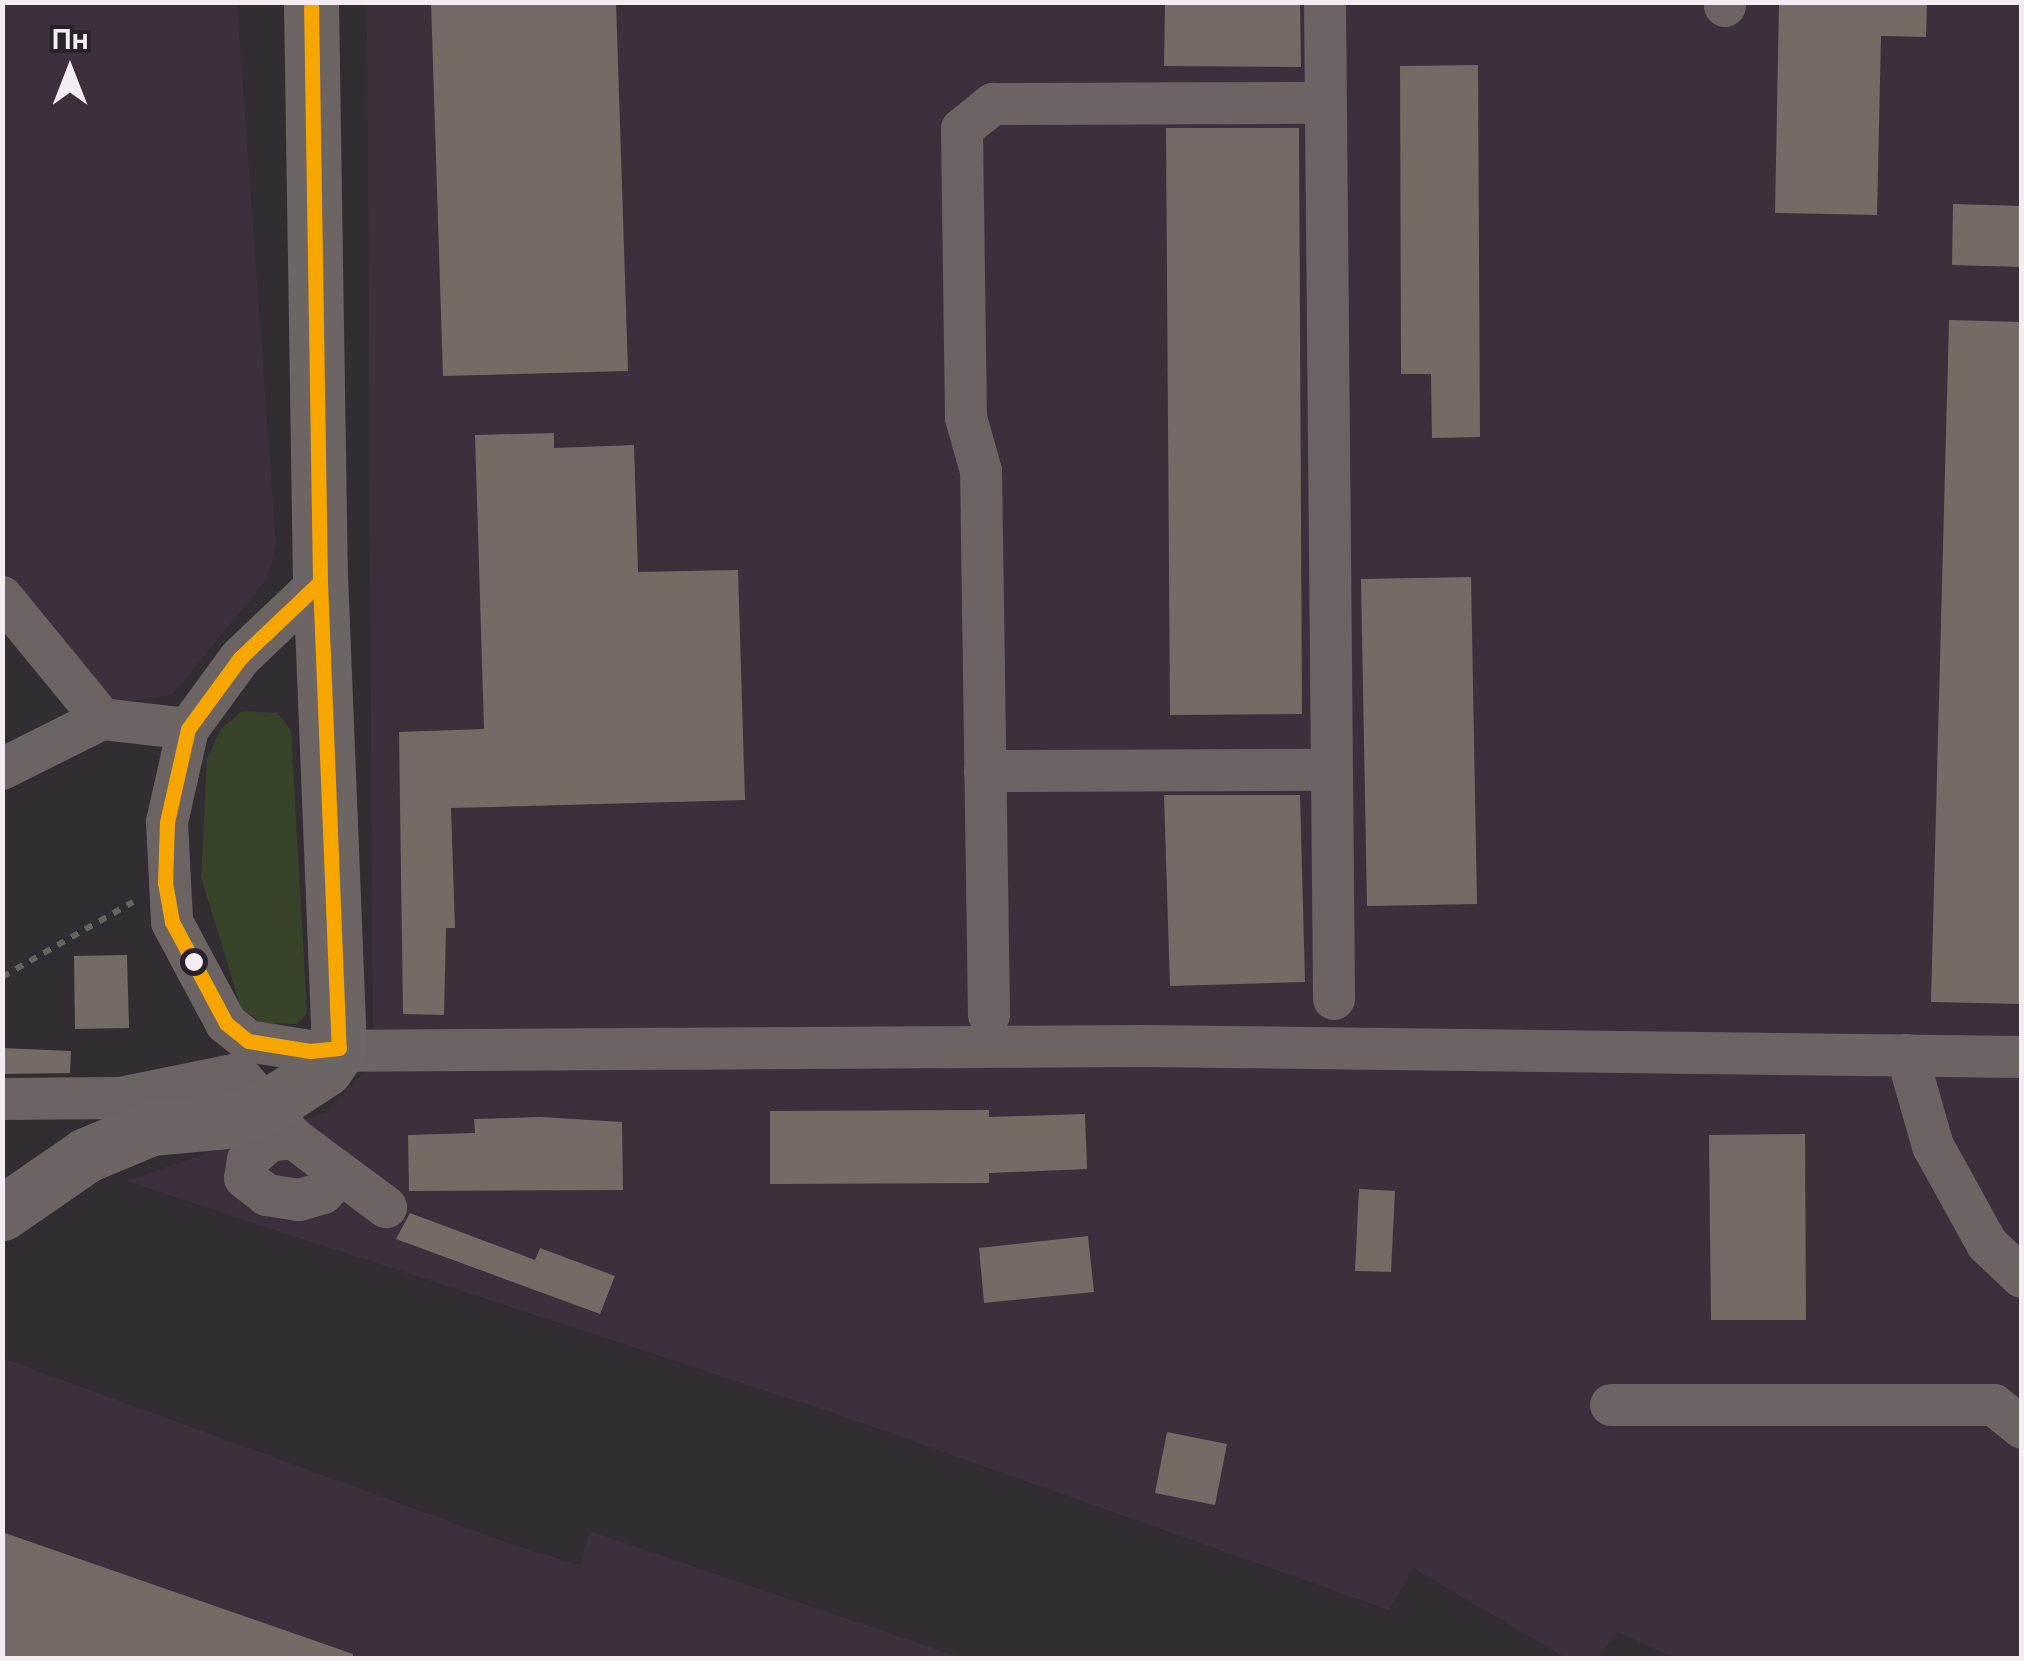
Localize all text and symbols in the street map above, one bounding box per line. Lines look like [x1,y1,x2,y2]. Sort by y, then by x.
north arrow [20,20,120,120]
text: Пн [51,23,89,56]
unlabelled marker [184,952,204,972]

